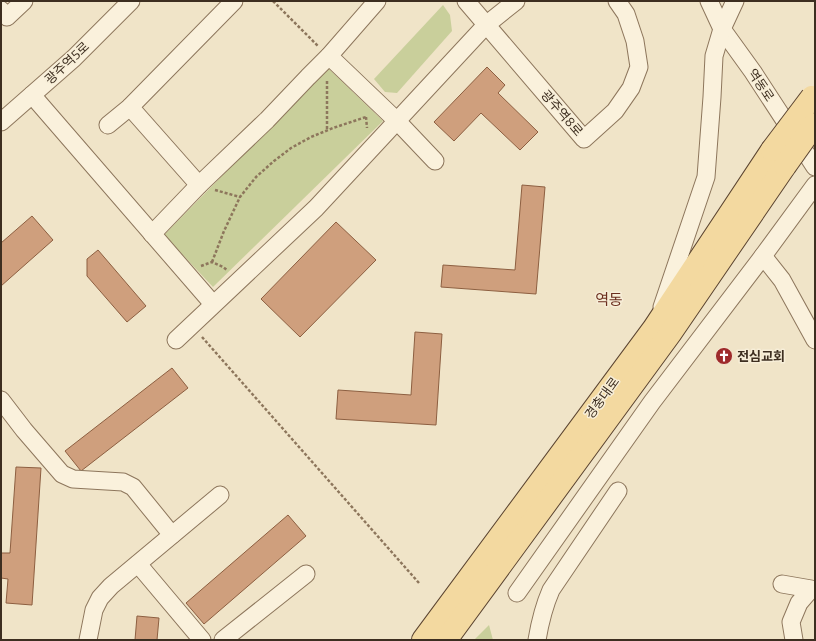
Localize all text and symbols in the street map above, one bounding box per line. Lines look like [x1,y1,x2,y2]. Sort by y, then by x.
street label: 광주역5로 [42,39,92,87]
street label: 역동로 [745,66,777,104]
street label: 광주역8로 [538,87,586,139]
district label: 역동 [595,291,623,309]
church icon: 전심교회 [714,346,734,366]
place label: 전심교회 [737,349,785,364]
street label: 경충대로 [582,374,622,422]

